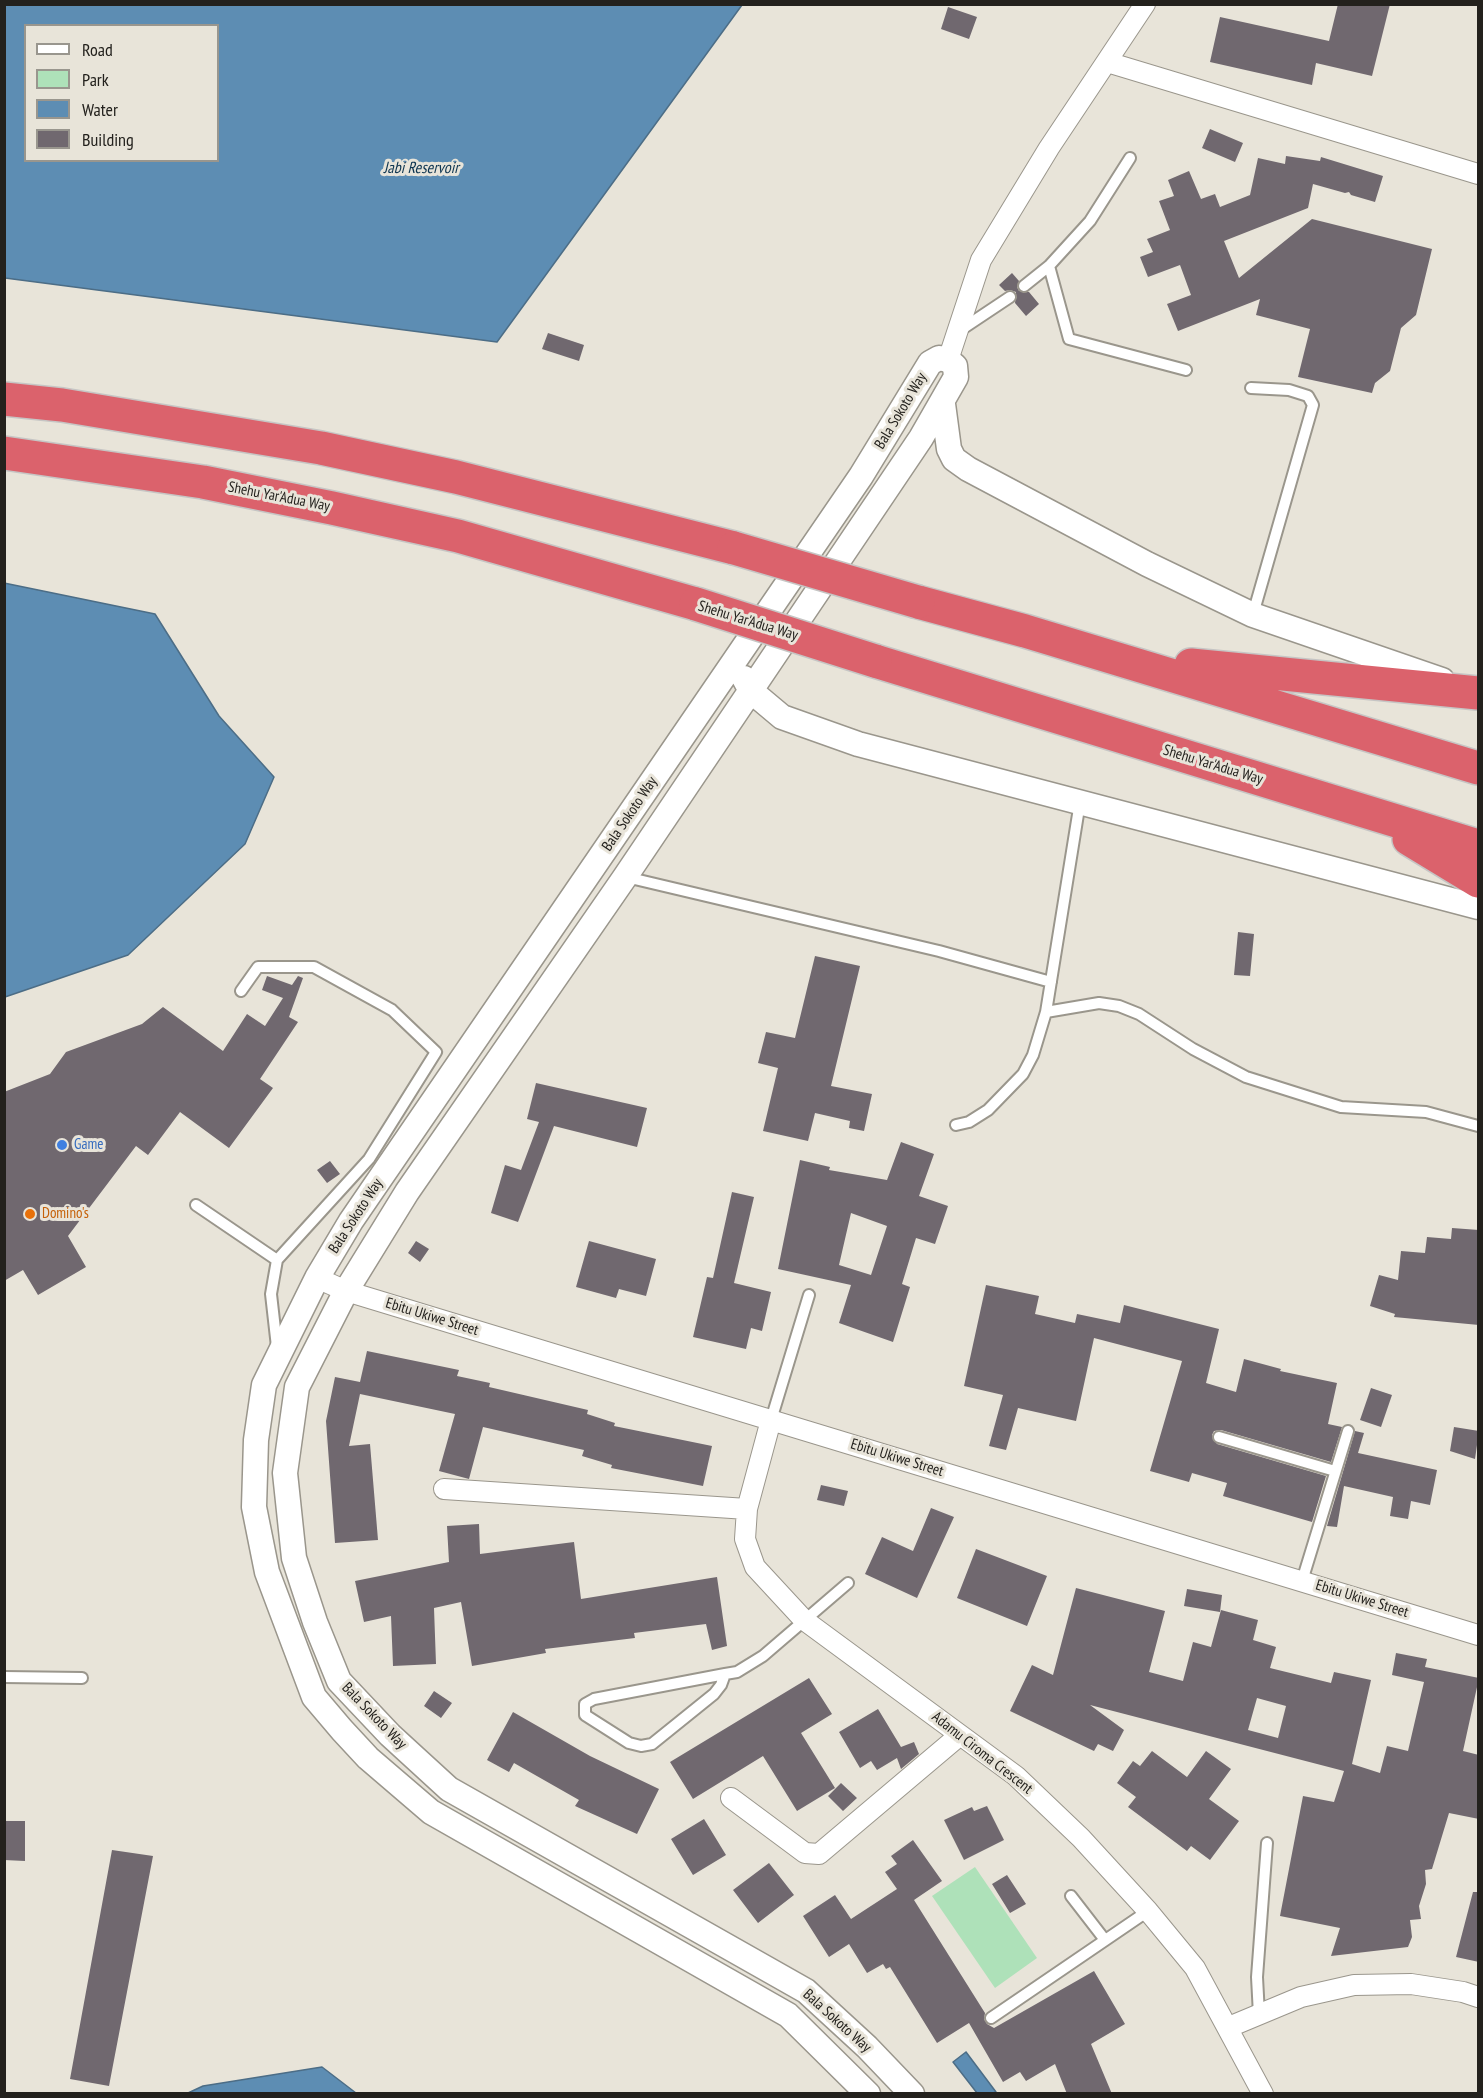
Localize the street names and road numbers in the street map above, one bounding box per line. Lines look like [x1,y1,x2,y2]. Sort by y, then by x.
street label: Bala Sokoto Way [871,370,931,452]
street label: Shehu Yar'Adua Way [227,478,331,516]
street label: Shehu Yar'Adua Way [696,597,800,645]
street label: Shehu Yar'Adua Way [1161,741,1265,789]
street label: Bala Sokoto Way [599,773,661,855]
street label: Bala Sokoto Way [325,1175,387,1257]
street label: Ebitu Ukiwe Street [383,1294,481,1340]
street label: Ebitu Ukiwe Street [848,1435,946,1481]
street label: Ebitu Ukiwe Street [1313,1576,1411,1622]
street label: Bala Sokoto Way [338,1679,410,1753]
street label: Adamu Ciroma Crescent [928,1708,1036,1798]
street label: Bala Sokoto Way [799,1986,875,2056]

